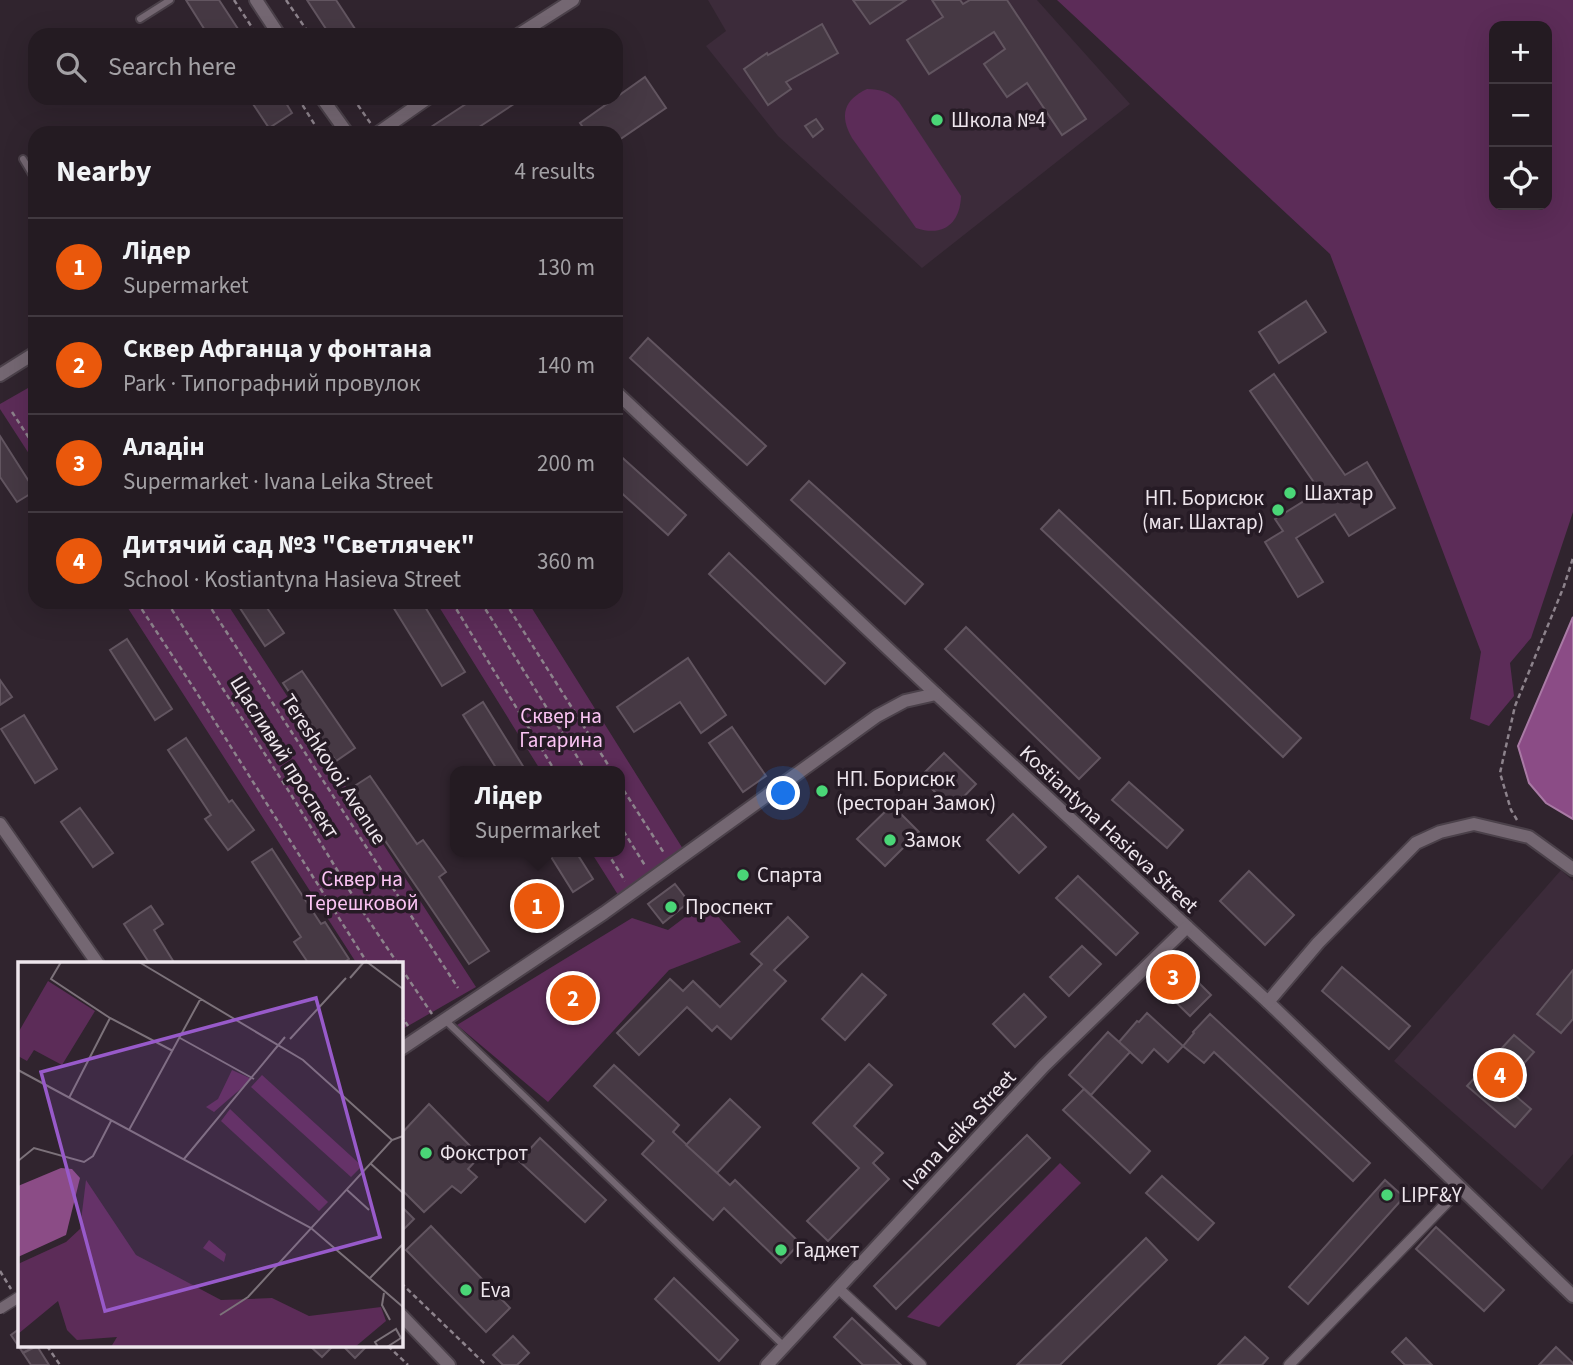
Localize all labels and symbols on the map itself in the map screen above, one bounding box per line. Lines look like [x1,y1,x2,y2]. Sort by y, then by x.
place label: Школа №4 [951,105,1046,135]
marker: Школа №4 [929,112,945,128]
place label: Шахтар [1304,478,1373,508]
place label: НП. Борисюк (маг. Шахтар) [1142,483,1265,537]
marker: Шахтар [1282,485,1298,501]
marker: НП. Борисюк (маг. Шахтар) [1270,502,1286,518]
street label: Щасливий проспект [223,670,347,844]
street label: Tereshkovoi Avenue [274,688,394,850]
park label: Сквер на Гагарина [519,701,603,755]
street label: Kostiantyna Hasieva Street [1013,738,1205,920]
place label: НП. Борисюк (ресторан Замок) [836,764,996,818]
your location [766,776,800,810]
marker: НП. Борисюк (ресторан Замок) [814,783,830,799]
place label: Замок [904,825,962,855]
marker: Замок [882,832,898,848]
place label: Спарта [757,860,822,890]
park label: Сквер на Терешковой [305,864,419,918]
marker: Спарта [735,867,751,883]
pin: 1 [514,880,560,932]
place label: Проспект [685,892,773,922]
marker: Проспект [663,899,679,915]
pin: 3 [1150,951,1196,1003]
inset map [18,962,402,1348]
pin: 2 [550,972,596,1024]
pin: 4 [1477,1049,1523,1101]
street label: Ivana Leika Street [895,1063,1023,1197]
place label: Фокстрот [440,1138,528,1168]
marker: Фокстрот [418,1145,434,1161]
place label: LIPF&Y [1401,1180,1463,1210]
marker: LIPF&Y [1379,1187,1395,1203]
place label: Гаджет [795,1235,860,1265]
marker: Гаджет [773,1242,789,1258]
place label: Eva [480,1275,511,1305]
marker: Eva [458,1282,474,1298]

